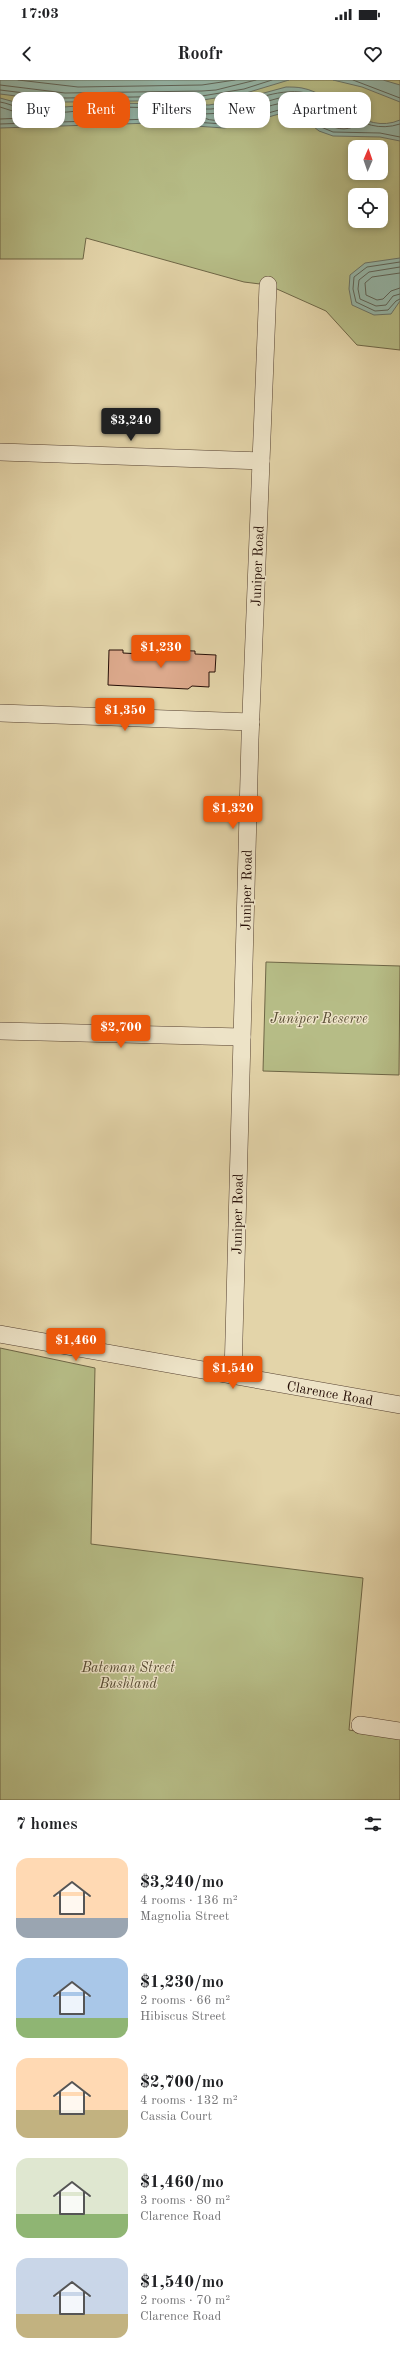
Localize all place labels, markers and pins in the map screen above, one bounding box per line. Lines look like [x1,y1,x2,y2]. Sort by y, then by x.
pin: $3,240 [98,408,164,442]
pin: $1,230 [128,635,194,669]
pin: $1,350 [92,698,158,732]
pin: $1,320 [200,796,266,830]
pin: $2,700 [88,1015,154,1049]
pin: $1,460 [43,1328,109,1362]
pin: $1,540 [200,1356,266,1390]

